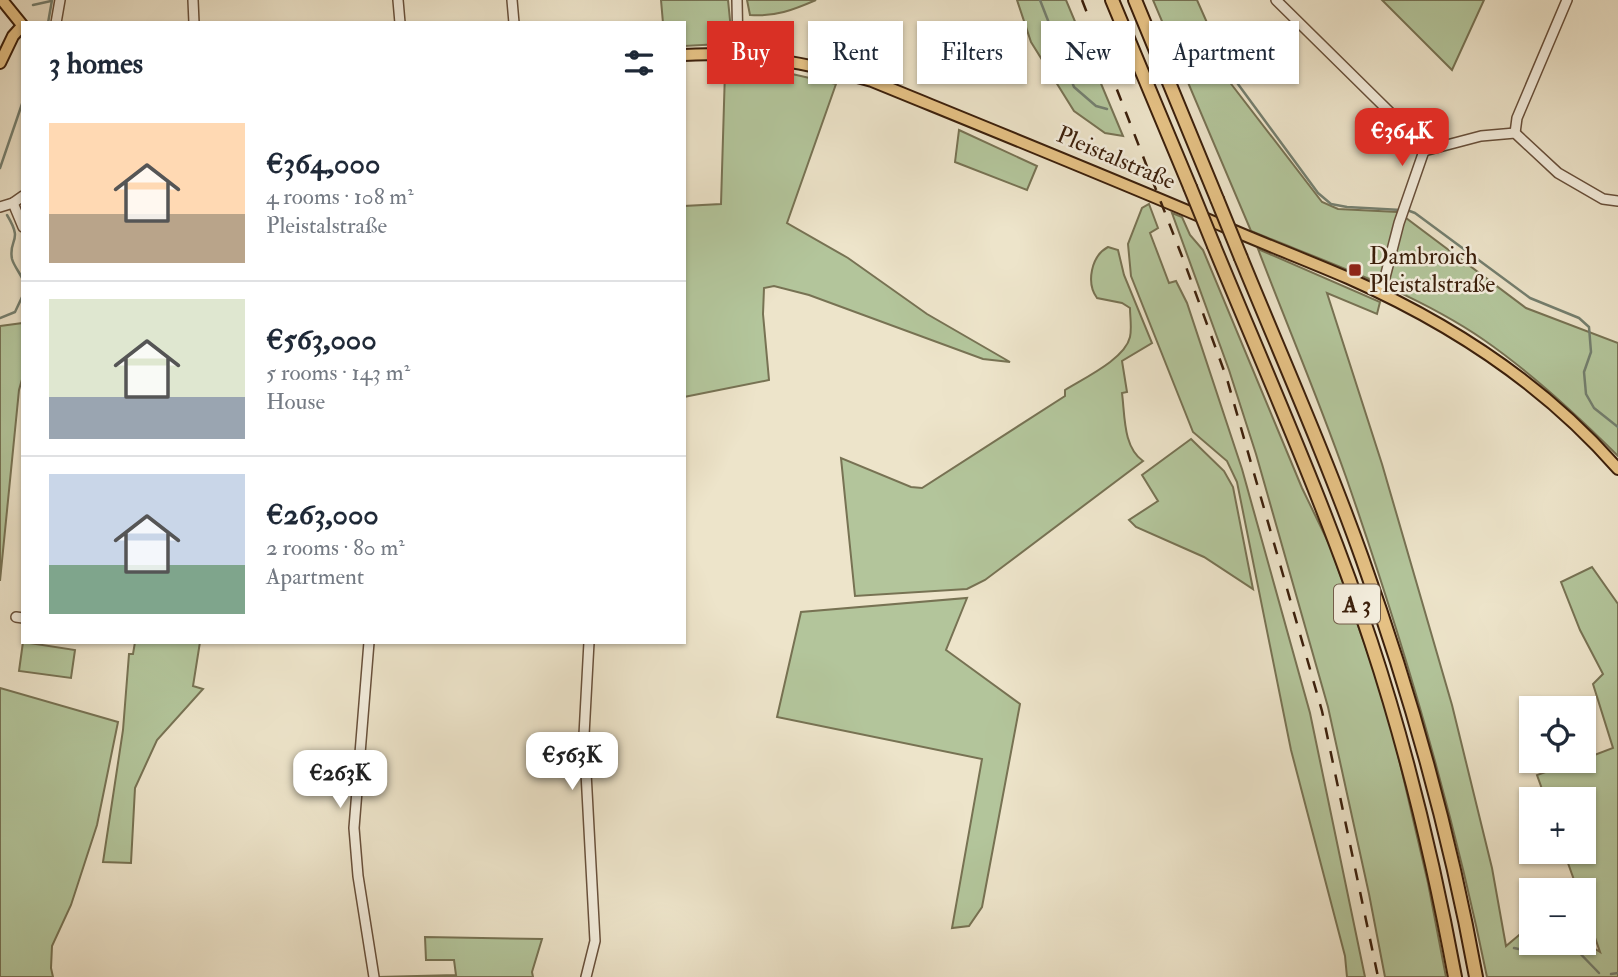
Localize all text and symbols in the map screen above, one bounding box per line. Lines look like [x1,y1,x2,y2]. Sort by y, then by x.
chip: Buy [707,21,794,84]
chip: Rent [808,21,903,84]
chip: Filters [917,21,1027,84]
chip: New [1041,21,1135,84]
chip: Apartment [1149,21,1299,84]
icon: filters [620,44,658,82]
text: 3 homes [49,45,143,82]
pin: €364K [1353,108,1451,168]
text: €364K [1371,116,1433,145]
street label: Pleistalstraße [1052,119,1180,197]
text: €364,000 [266,145,380,182]
icon: home [105,151,189,235]
text: 4 rooms · 108 m² [266,182,414,211]
text: Pleistalstraße [266,211,387,240]
place label: Dambroich Pleistalstraße [1369,241,1495,300]
marker: Dambroich Pleistalstraße [1347,262,1363,278]
text: €563,000 [266,321,377,358]
icon: home [105,327,189,411]
text: 5 rooms · 143 m² [266,358,410,387]
text: House [266,387,325,416]
text: €263,000 [266,496,379,533]
icon: home [105,502,189,586]
text: 2 rooms · 80 m² [266,533,405,562]
text: Apartment [266,562,364,591]
road number: A 3 [1334,584,1380,624]
map controls [1519,696,1596,955]
button: locate [1519,696,1596,773]
pin: €563K [523,732,621,792]
text: €563K [542,740,602,769]
pin: €263K [291,750,389,810]
text: €263K [309,758,371,787]
button: + [1519,787,1596,864]
button: − [1519,878,1596,955]

